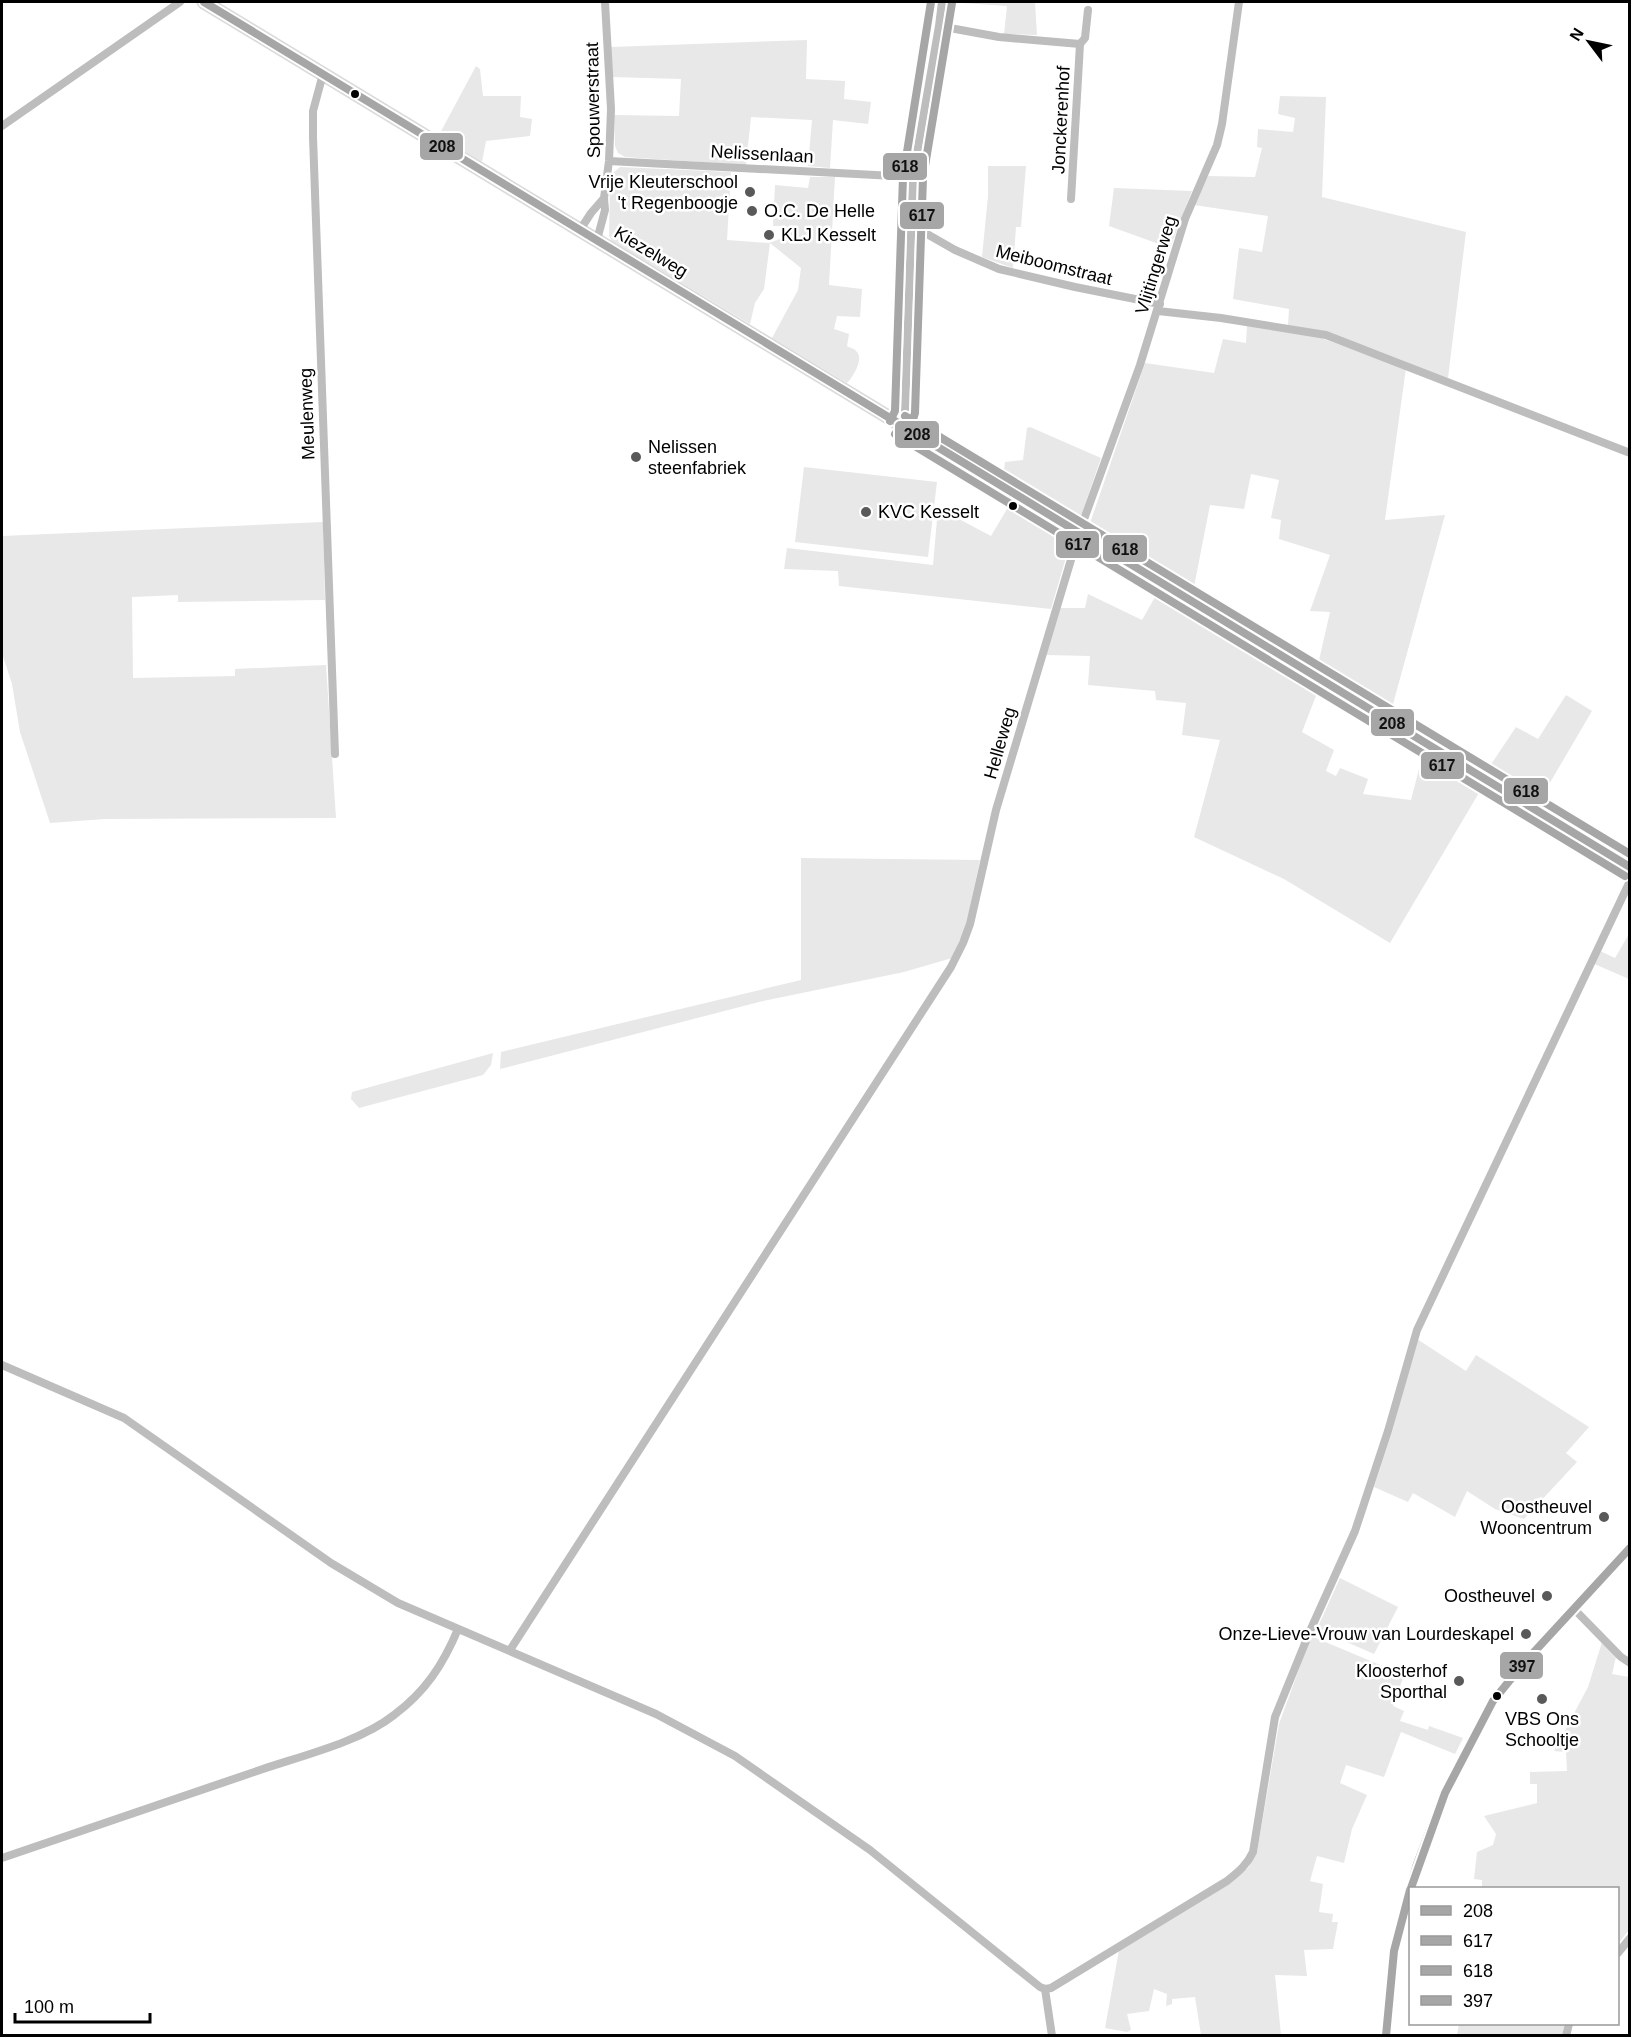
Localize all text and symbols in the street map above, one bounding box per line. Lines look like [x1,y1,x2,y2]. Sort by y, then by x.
north arrow [1559,12,1619,72]
text: N [1566,25,1587,44]
street label: Spouwerstraat [582,42,604,158]
street label: Jonckerenhof [1048,65,1074,174]
unlabelled marker [349,88,361,100]
line badge: 208 [419,132,464,161]
text: 208 [429,138,455,155]
street label: Nelissenlaan [710,141,814,167]
line badge: 618 [882,152,928,181]
text: 618 [892,158,918,175]
place label: Vrije Kleuterschool 't Regenboogje [589,172,738,213]
marker: Vrije Kleuterschool 't Regenboogje [743,185,757,199]
place label: O.C. De Helle [764,201,875,221]
line badge: 617 [899,201,945,230]
marker: O.C. De Helle [745,204,759,218]
text: 617 [909,207,935,224]
street label: Vlijtingerweg [1132,213,1180,317]
street label: Kiezelweg [611,222,691,282]
place label: KLJ Kesselt [781,225,876,245]
marker: KLJ Kesselt [762,228,776,242]
street label: Meiboomstraat [994,241,1114,289]
street label: Meulenweg [295,368,319,460]
line badge: 208 [894,420,940,449]
text: 208 [904,426,930,443]
place label: Nelissen steenfabriek [648,437,747,478]
marker: Nelissen steenfabriek [629,450,643,464]
unlabelled marker [1007,500,1019,512]
place label: KVC Kesselt [878,502,979,522]
marker: KVC Kesselt [859,505,873,519]
line badge: 617 [1055,530,1100,559]
line badge: 618 [1102,534,1148,563]
text: 617 [1065,536,1091,553]
text: 618 [1112,541,1138,558]
street label: Helleweg [980,705,1020,781]
line badge: 208 [1370,708,1415,737]
text: 208 [1379,715,1405,732]
line badge: 617 [1420,751,1465,780]
text: 617 [1429,757,1455,774]
line badge: 618 [1503,777,1549,805]
text: 618 [1513,783,1539,800]
place label: Oostheuvel Wooncentrum [1480,1497,1592,1538]
marker: Oostheuvel Wooncentrum [1597,1510,1611,1524]
place label: Oostheuvel [1444,1586,1535,1606]
marker: Oostheuvel [1540,1589,1554,1603]
place label: Onze-Lieve-Vrouw van Lourdeskapel [1219,1624,1514,1644]
marker: Onze-Lieve-Vrouw van Lourdeskapel [1519,1627,1533,1641]
line badge: 397 [1499,1651,1544,1680]
text: 397 [1509,1658,1535,1675]
place label: Kloosterhof Sporthal [1356,1661,1448,1702]
marker: Kloosterhof Sporthal [1452,1674,1466,1688]
unlabelled marker [1491,1690,1503,1702]
marker: VBS Ons Schooltje [1535,1692,1549,1706]
place label: VBS Ons Schooltje [1505,1709,1579,1750]
legend [1409,1887,1619,2025]
text: 208 [1463,1901,1493,1921]
text: 617 [1463,1931,1493,1951]
text: 618 [1463,1961,1493,1981]
scale bar [15,1986,150,2024]
text: 397 [1463,1991,1493,2011]
text: 100 m [24,1997,74,2017]

